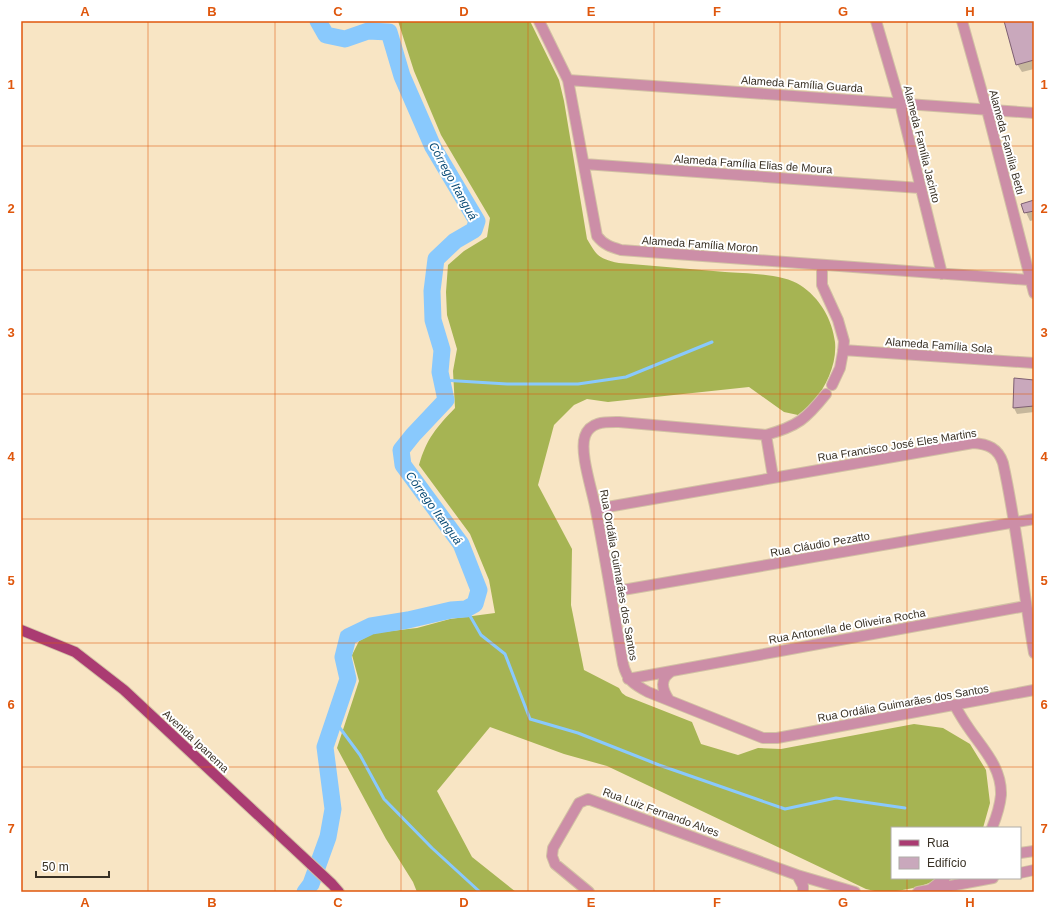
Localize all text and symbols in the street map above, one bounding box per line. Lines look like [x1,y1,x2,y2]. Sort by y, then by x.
text: A [80,4,90,19]
text: B [207,4,217,19]
text: C [333,4,343,19]
text: D [459,4,469,19]
text: E [587,4,596,19]
text: F [713,4,721,19]
text: G [838,4,848,19]
text: H [965,4,975,19]
street label: Alameda Família Guarda [741,74,864,94]
text: 1 [7,77,15,92]
text: 1 [1040,77,1048,92]
street label: Alameda Família Jacinto [902,84,942,204]
street label: Alameda Família Betti [987,88,1027,196]
water label: Córrego Itanguá [426,140,480,223]
street label: Alameda Família Elias de Moura [673,152,834,176]
text: 2 [7,201,15,216]
text: 2 [1040,201,1048,216]
street label: Alameda Família Moron [641,234,759,254]
text: 3 [7,325,15,340]
text: 3 [1040,325,1048,340]
street label: Alameda Família Sola [885,335,994,355]
street label: Rua Francisco José Eles Martins [817,426,978,464]
text: 4 [7,449,15,464]
text: 4 [1040,449,1048,464]
water label: Córrego Itanguá [403,469,465,547]
street label: Rua Ordália Guimarães dos Santos [598,488,640,662]
street label: Rua Cláudio Pezatto [769,529,871,559]
text: 5 [7,573,15,588]
text: 5 [1040,573,1048,588]
street label: Rua Antonella de Oliveira Rocha [768,606,927,646]
street label: Rua Ordália Guimarães dos Santos [816,682,990,724]
text: 6 [7,697,15,712]
text: 6 [1040,697,1048,712]
street label: Avenida Ipanema [161,707,232,775]
street label: Rua Luiz Fernando Alves [601,785,721,839]
text: 7 [7,821,15,836]
text: 7 [1040,821,1048,836]
legend [891,827,1021,879]
text: Rua [927,836,949,850]
scale bar [36,853,109,879]
text: Edifício [927,856,967,870]
text: 50 m [42,860,69,874]
text: A [80,895,90,910]
text: B [207,895,217,910]
text: C [333,895,343,910]
text: D [459,895,469,910]
text: E [587,895,596,910]
text: F [713,895,721,910]
text: G [838,895,848,910]
text: H [965,895,975,910]

